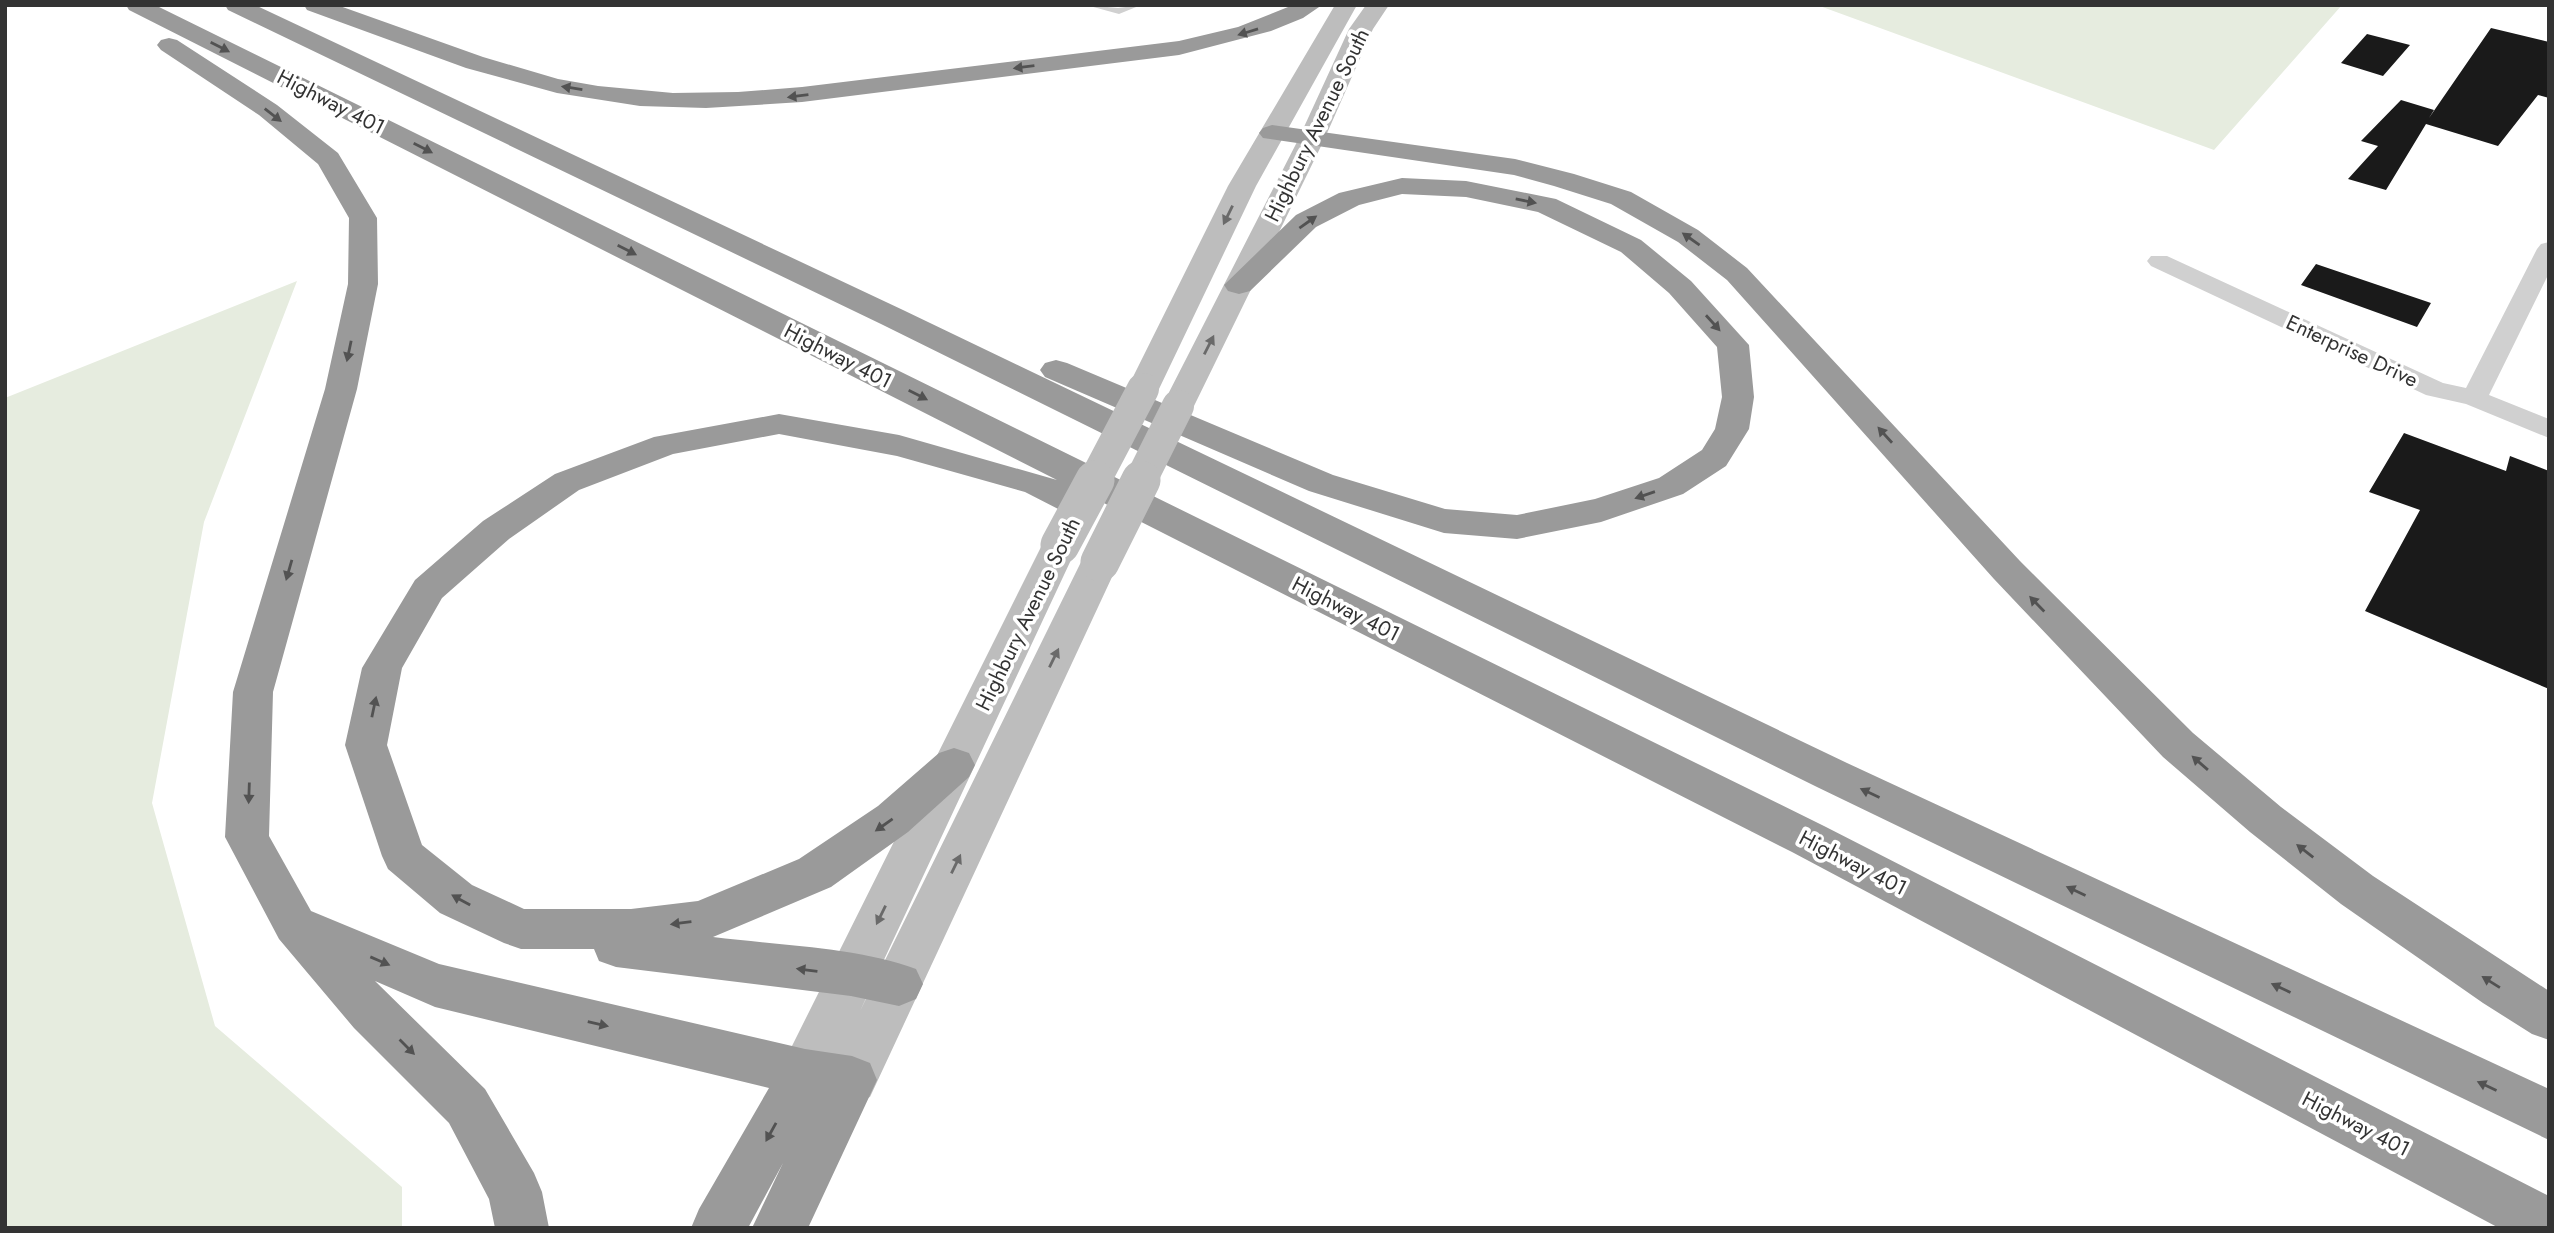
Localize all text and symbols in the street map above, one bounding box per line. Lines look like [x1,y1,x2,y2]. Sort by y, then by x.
street label: Highbury Avenue South [1257,23,1377,227]
one-way arrow [1238,27,1259,38]
one-way arrow [210,40,230,52]
street label: Highway 401 [272,62,390,142]
one-way arrow [1013,62,1035,73]
one-way arrow [561,82,583,93]
one-way arrow [787,90,809,101]
one-way arrow [264,107,282,122]
one-way arrow [413,143,433,154]
one-way arrow [1515,196,1537,207]
one-way arrow [1223,205,1234,225]
one-way arrow [1298,215,1317,229]
one-way arrow [1682,232,1700,246]
one-way arrow [617,244,637,255]
street label: Enterprise Drive [2281,307,2423,395]
one-way arrow [1705,314,1721,332]
street label: Highway 401 [779,316,897,396]
one-way arrow [1203,335,1214,355]
one-way arrow [344,340,355,362]
one-way arrow [908,390,928,401]
one-way arrow [1878,427,1894,444]
one-way arrow [1634,490,1655,501]
street label: Highbury Avenue South [968,512,1088,716]
one-way arrow [283,560,294,582]
street label: Highway 401 [1287,569,1405,649]
one-way arrow [2030,596,2046,613]
one-way arrow [1048,648,1060,668]
one-way arrow [369,696,380,718]
one-way arrow [2191,756,2208,771]
one-way arrow [244,782,255,804]
one-way arrow [1860,788,1880,799]
one-way arrow [875,818,893,832]
street label: Highway 401 [1794,823,1912,903]
one-way arrow [2297,843,2315,858]
one-way arrow [950,854,962,874]
one-way arrow [2066,885,2086,897]
one-way arrow [451,894,470,906]
one-way arrow [875,905,886,925]
one-way arrow [670,918,692,929]
one-way arrow [370,956,391,967]
one-way arrow [796,964,818,975]
one-way arrow [2481,976,2500,988]
one-way arrow [2271,982,2292,993]
one-way arrow [587,1018,609,1029]
one-way arrow [398,1039,415,1055]
one-way arrow [2477,1080,2497,1091]
street label: Highway 401 [2297,1084,2415,1164]
one-way arrow [765,1122,777,1142]

